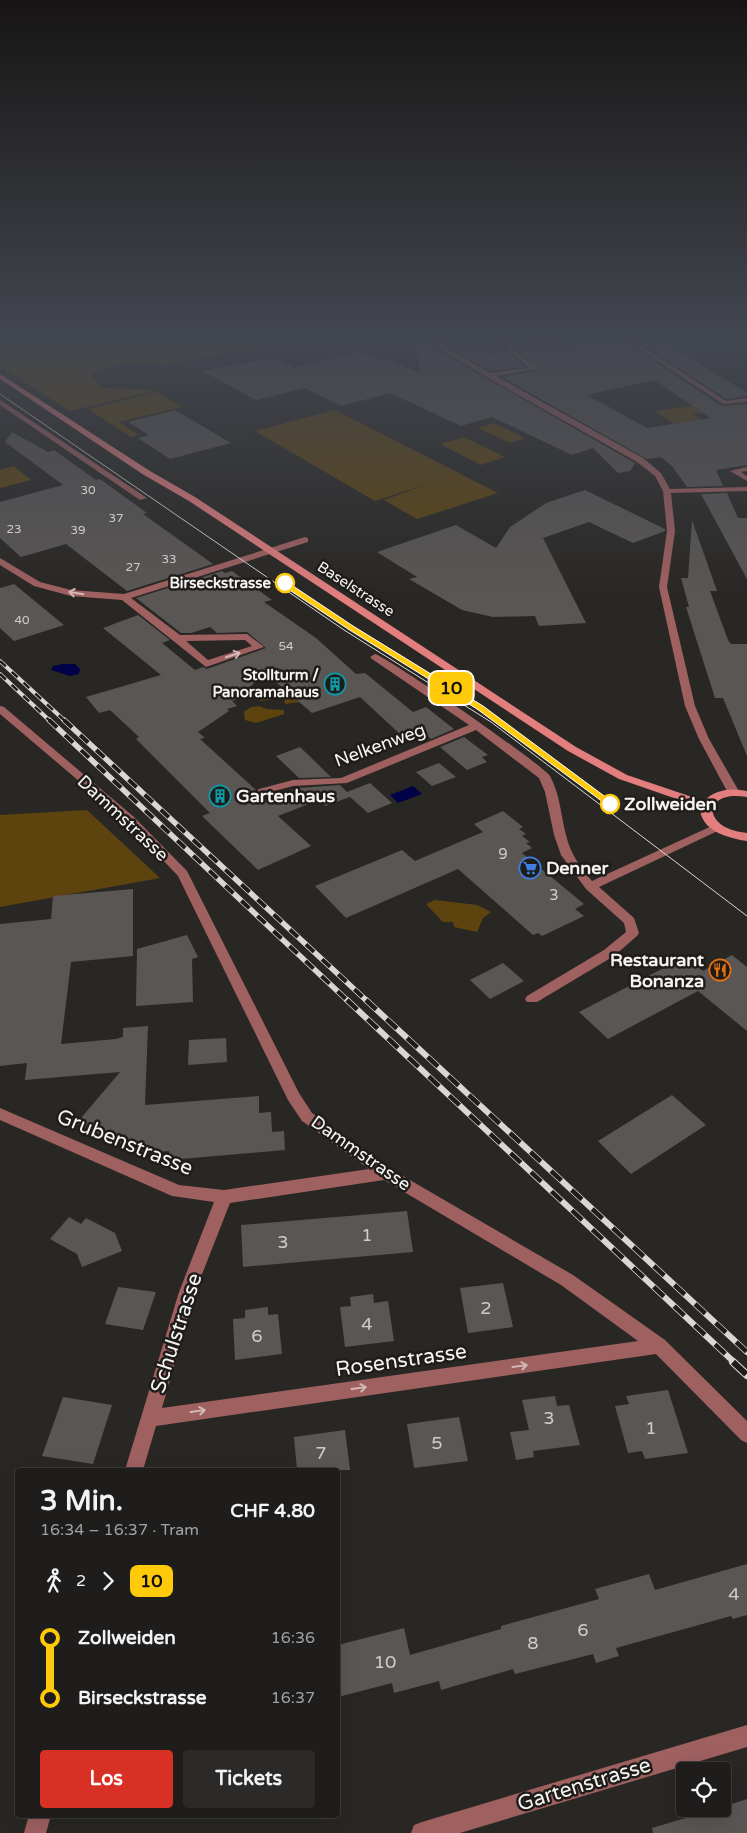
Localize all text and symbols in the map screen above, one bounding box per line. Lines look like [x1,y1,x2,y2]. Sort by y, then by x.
house number: 30 [80,483,96,497]
house number: 37 [108,511,124,525]
house number: 23 [6,522,22,536]
house number: 39 [70,523,86,537]
house number: 33 [161,552,177,566]
street label: Baselstrasse [314,557,398,621]
house number: 27 [125,560,141,574]
marker: Birseckstrasse [275,573,295,593]
place label: Birseckstrasse [170,574,272,592]
one-way arrow [68,588,84,598]
house number: 40 [14,613,30,627]
house number: 54 [278,639,294,653]
one-way arrow [224,650,240,659]
place label: Stollturm / Panoramahaus [212,666,319,701]
building icon: Stollturm / Panoramahaus [323,672,347,696]
line badge: 10 [428,672,474,704]
text: 10 [440,677,462,699]
street label: Nelkenweg [332,718,428,772]
street label: Dammstrasse [73,770,173,866]
building icon: Gartenhaus [208,784,232,808]
place label: Gartenhaus [236,785,336,807]
place label: Zollweiden [624,793,717,815]
marker: Zollweiden [600,794,620,814]
house number: 9 [498,845,508,863]
supermarket icon: Denner [518,856,542,880]
place label: Denner [546,857,609,879]
house number: 3 [549,886,559,904]
place label: Restaurant Bonanza [610,949,704,992]
restaurant icon: Restaurant Bonanza [708,958,732,982]
street label: Grubenstrasse [53,1104,197,1181]
street label: Dammstrasse [307,1111,415,1195]
house number: 1 [361,1224,373,1246]
house number: 3 [277,1231,289,1253]
street label: Schulstrasse [145,1270,208,1396]
house number: 2 [480,1297,492,1319]
house number: 4 [361,1313,373,1335]
house number: 6 [251,1325,263,1347]
street label: Rosenstrasse [334,1339,468,1382]
one-way arrow [512,1361,528,1371]
one-way arrow [351,1383,367,1393]
one-way arrow [190,1406,206,1416]
house number: 3 [543,1407,555,1429]
house number: 1 [645,1417,657,1439]
house number: 5 [431,1432,443,1454]
house number: 7 [315,1442,327,1464]
text: 3 Min. [40,1484,123,1518]
text: CHF 4.80 [230,1500,315,1522]
text: 16:34 – 16:37 · Tram [40,1520,199,1540]
icon: walk [40,1567,68,1595]
icon: forward [94,1567,122,1595]
text: 10 [140,1570,163,1592]
text: 2 [76,1571,86,1591]
house number: 4 [728,1583,740,1605]
house number: 6 [577,1619,589,1641]
text: Zollweiden [78,1627,176,1649]
text: 16:36 [271,1628,315,1648]
house number: 8 [527,1632,539,1654]
house number: 10 [374,1651,396,1673]
text: Birseckstrasse [78,1687,207,1709]
text: 16:37 [271,1688,315,1708]
button: Los [40,1750,173,1808]
button: Tickets [183,1750,315,1808]
street label: Gartenstrasse [514,1752,654,1817]
map controls [676,1762,731,1817]
button: locate [676,1762,731,1817]

